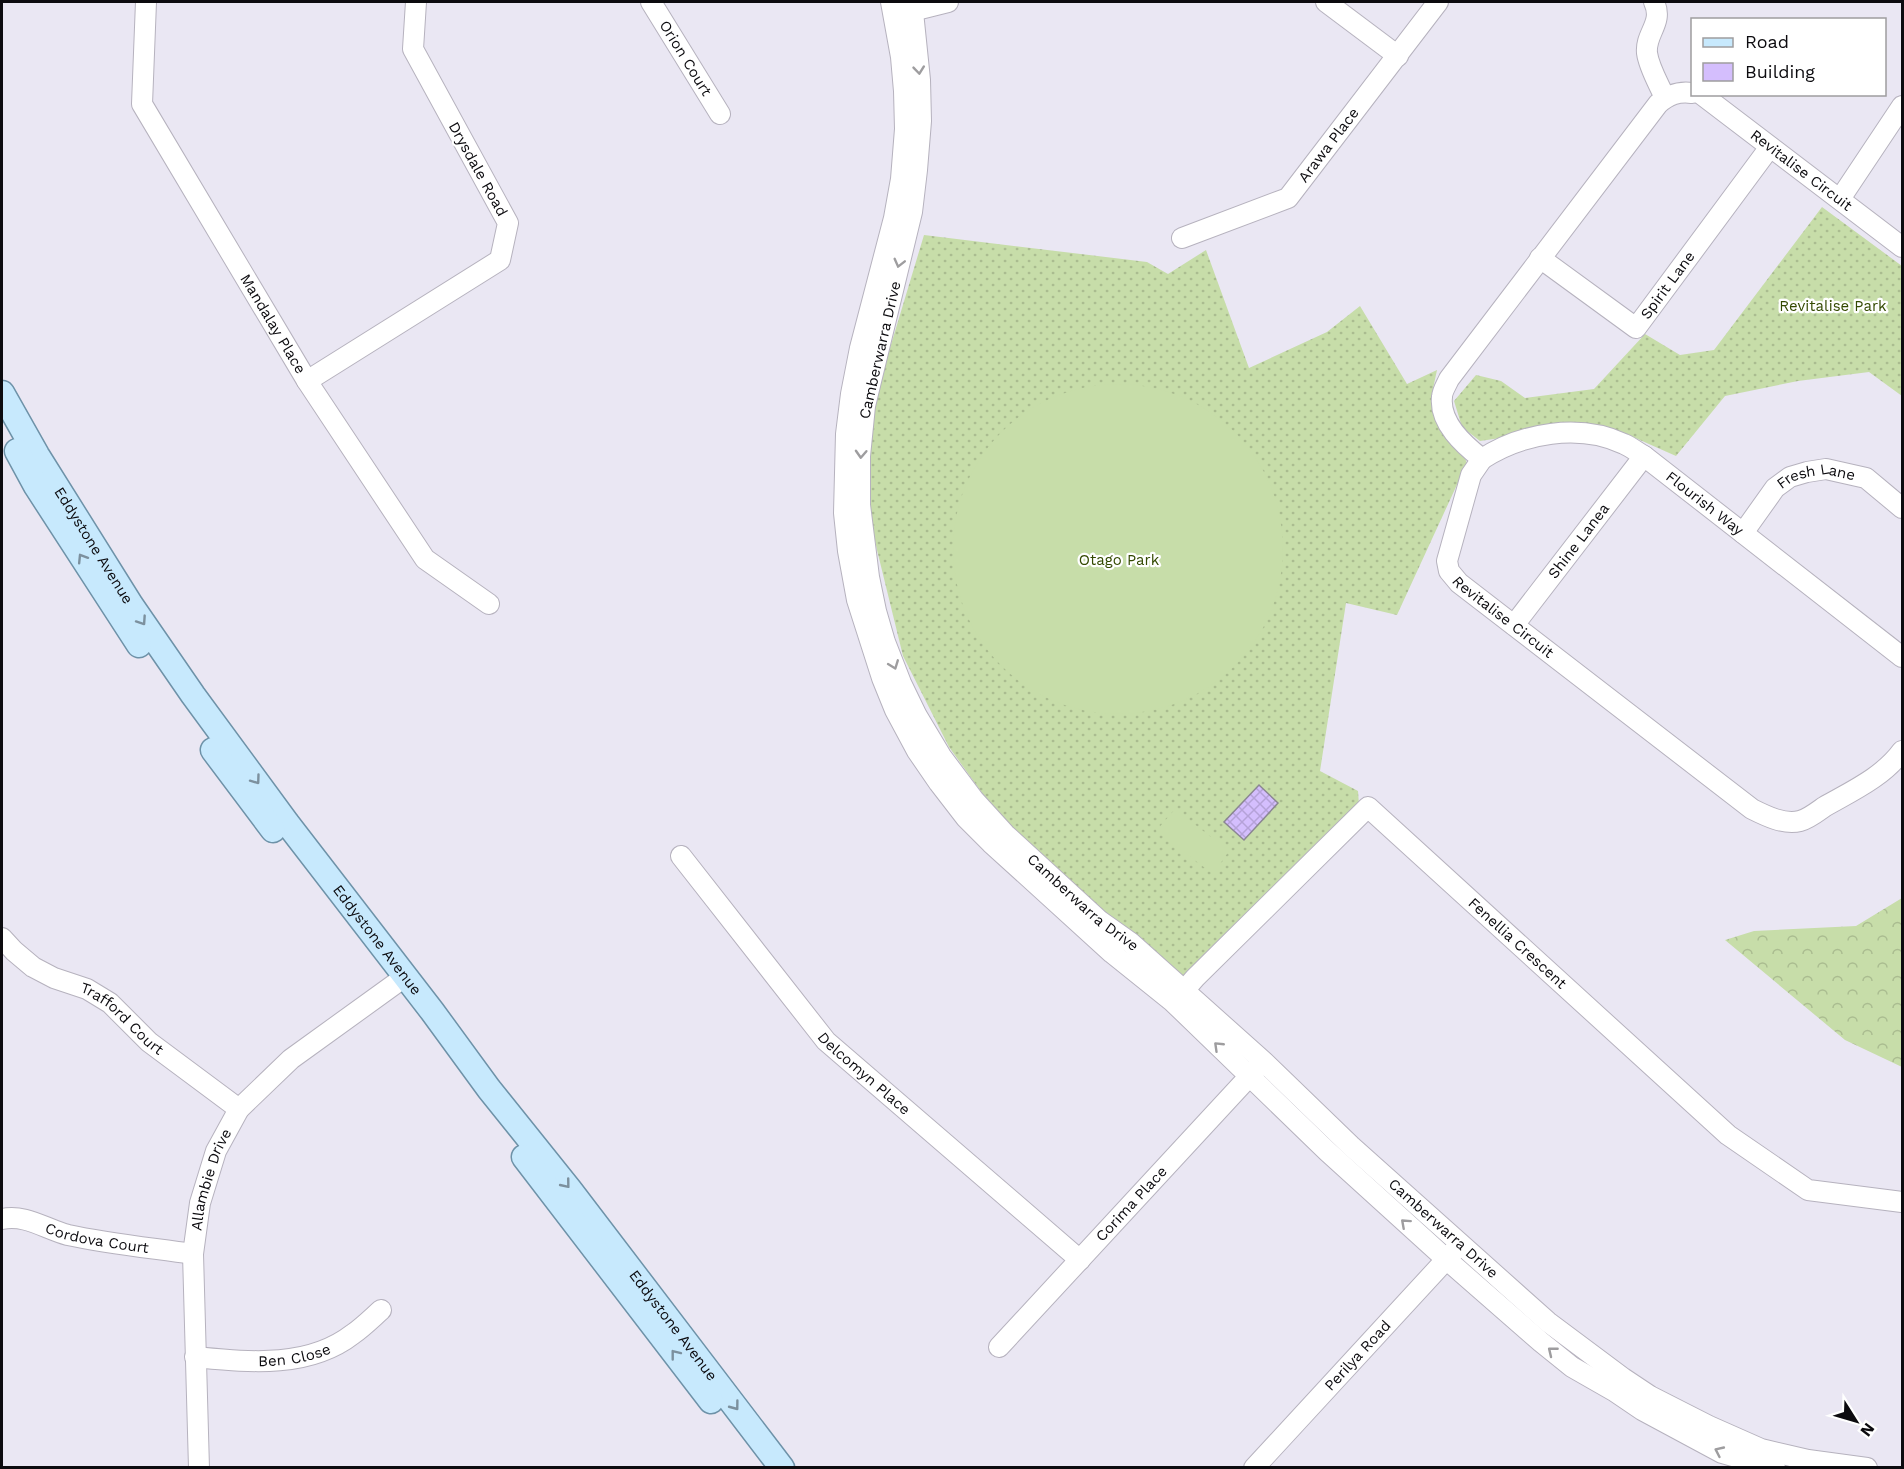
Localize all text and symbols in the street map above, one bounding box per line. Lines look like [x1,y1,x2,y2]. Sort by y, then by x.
street label: Orion Court [656,17,716,100]
legend [1691,18,1886,96]
text: Road [1745,31,1789,52]
text: Building [1745,61,1815,82]
one-way arrow [912,65,925,74]
street label: Arawa Place [1294,104,1363,186]
street label: Drysdale Road [445,119,511,219]
street label: Revitalise Circuit [1747,126,1856,215]
street label: Spirit Lane [1637,248,1699,323]
one-way arrow [894,258,907,268]
street label: Mandalay Place [236,271,310,377]
street label: Camberwarra Drive [855,279,905,421]
park label: Revitalise Park [1779,297,1887,315]
one-way arrow [854,449,867,458]
street label: Fresh Lane [1773,460,1857,493]
street label: Flourish Way [1662,467,1747,539]
street label: Eddystone Avenue [50,484,137,607]
street label: Shine Lanea [1544,499,1613,582]
park label: Otago Park [1079,551,1160,569]
one-way arrow [78,554,89,565]
street label: Revitalise Circuit [1448,573,1558,662]
one-way arrow [135,615,147,625]
one-way arrow [887,659,899,670]
one-way arrow [248,773,259,784]
street label: Camberwarra Drive [1024,850,1143,955]
street label: Eddystone Avenue [329,881,425,999]
street label: Fenellia Crescent [1465,894,1571,993]
street label: Trafford Court [78,979,168,1059]
street label: Delcomyn Place [814,1029,914,1119]
one-way arrow [1214,1042,1225,1053]
street label: Allambie Drive [187,1125,236,1232]
street label: Corima Place [1092,1162,1171,1245]
street label: Camberwarra Drive [1385,1175,1502,1282]
one-way arrow [558,1178,569,1189]
street label: Cordova Court [43,1219,151,1257]
one-way arrow [1402,1219,1412,1230]
street label: Eddystone Avenue [625,1266,721,1384]
street label: Perilya Road [1321,1316,1395,1395]
street label: Ben Close [258,1340,333,1370]
one-way arrow [1548,1347,1559,1358]
one-way arrow [671,1350,682,1361]
north arrow [1826,1391,1886,1451]
one-way arrow [728,1400,739,1411]
text: N [1856,1419,1879,1440]
one-way arrow [1715,1446,1726,1458]

